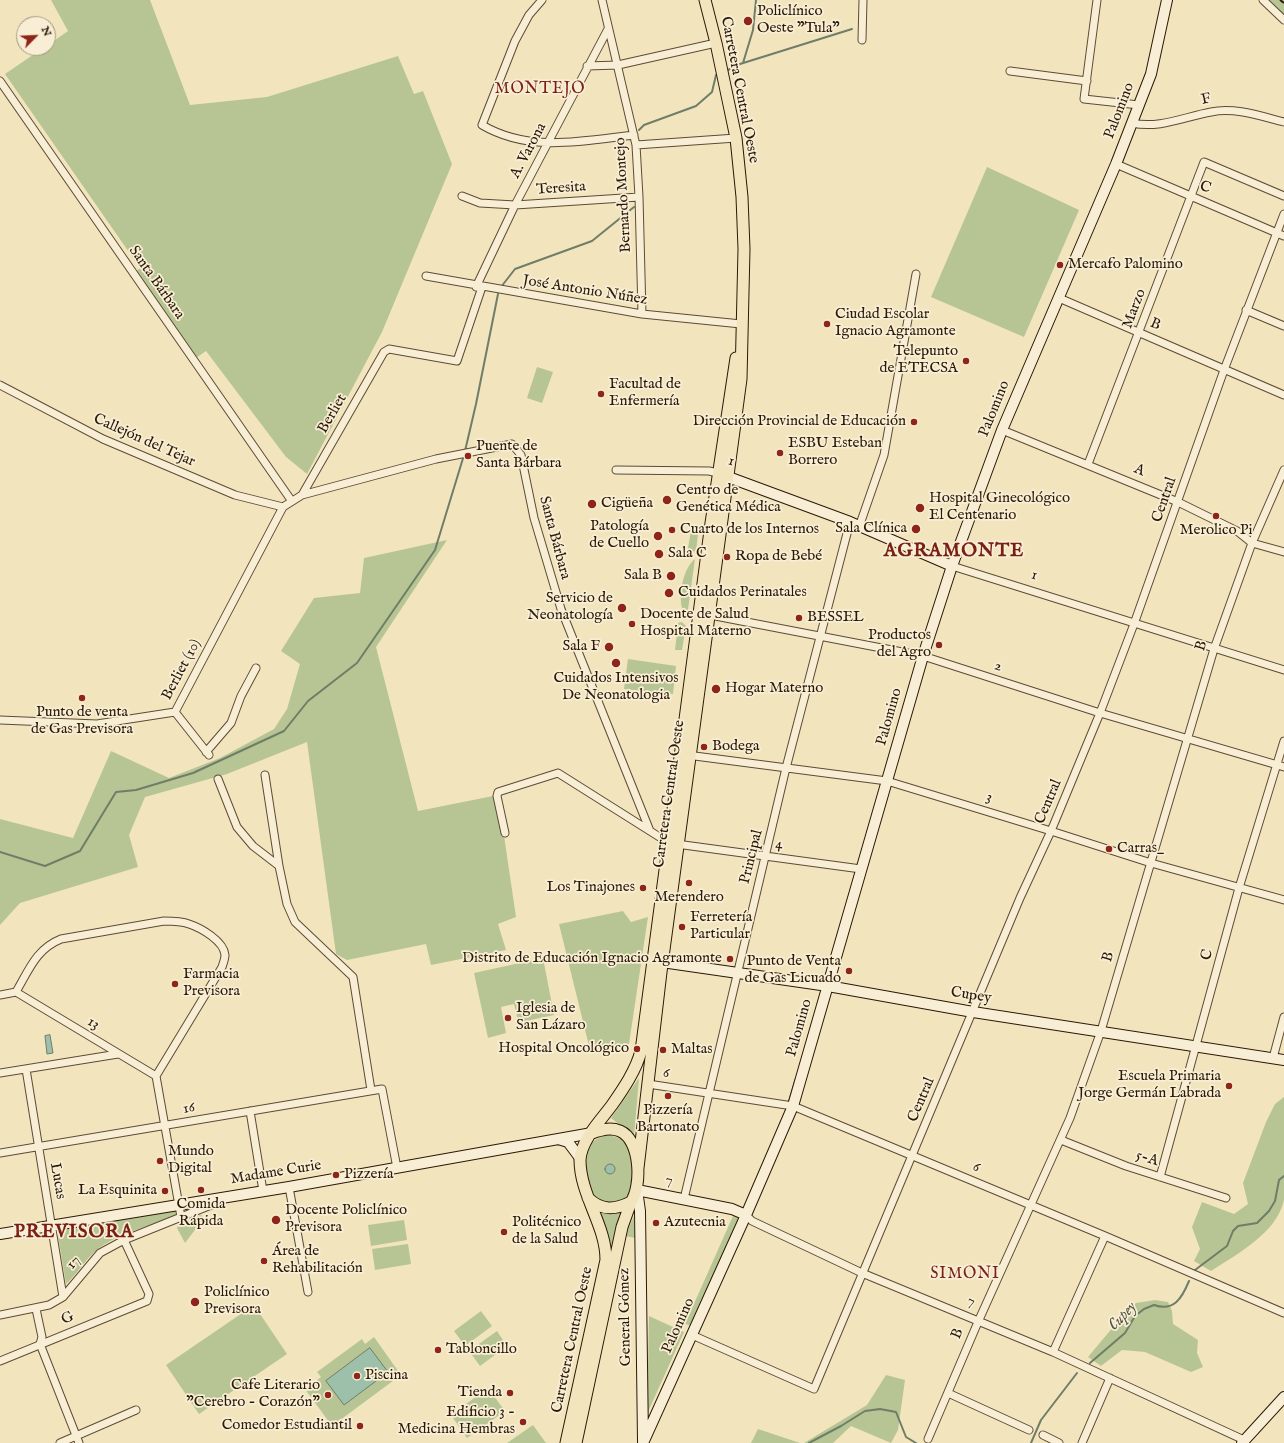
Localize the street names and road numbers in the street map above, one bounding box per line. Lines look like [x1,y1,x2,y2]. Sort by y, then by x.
street label: Carretera Central Oeste [716,15,762,165]
street label: Palomino [1101,80,1139,142]
street label: F [1200,90,1212,110]
street label: A. Varona [507,120,551,182]
street label: Bernardo Montejo [612,137,636,253]
street label: Teresita [536,178,586,200]
street label: C [1197,178,1213,198]
street label: Santa Bárbara [124,243,188,323]
street label: José Antonio Núñez [521,272,649,310]
street label: Marzo [1119,287,1151,331]
street label: B [1147,315,1163,335]
street label: Palomino [976,378,1014,440]
street label: Berliet [315,391,351,437]
street label: Callejón del Tejar [90,411,198,471]
street label: 1 [726,453,736,471]
street label: A [1131,461,1147,481]
street label: Central [1149,475,1181,525]
street label: Santa Bárbara [534,494,574,582]
street label: 1 [1029,567,1039,585]
street label: Berliet (10) [159,637,205,703]
street label: B [1192,638,1212,654]
street label: 2 [992,657,1004,677]
street label: Palomino [873,686,907,748]
street label: Carretera Central Oeste [651,719,689,869]
street label: Central [1032,777,1066,827]
street label: 3 [984,789,994,807]
street label: Principal [737,828,767,886]
street label: 4 [774,836,784,854]
street label: C [1198,947,1218,963]
street label: B [1099,950,1119,964]
street label: Cupey [949,984,993,1008]
street label: Palomino [783,997,817,1059]
street label: 13 [84,1013,102,1035]
street label: 6 [661,1065,671,1083]
street label: Central [905,1075,939,1125]
street label: 16 [182,1099,196,1119]
street label: 5-A [1134,1147,1160,1171]
street label: Madame Curie [229,1157,323,1189]
street label: 6 [970,1158,982,1178]
street label: Lucas [45,1161,69,1201]
street label: 7 [664,1172,674,1190]
street label: 17 [63,1252,85,1274]
street label: Carretera Central Oeste [549,1265,597,1415]
street label: General Gómez [616,1268,636,1366]
street label: 7 [964,1292,978,1312]
street label: Palomino [659,1295,699,1357]
street label: G [59,1308,77,1330]
street label: B [948,1326,968,1342]

